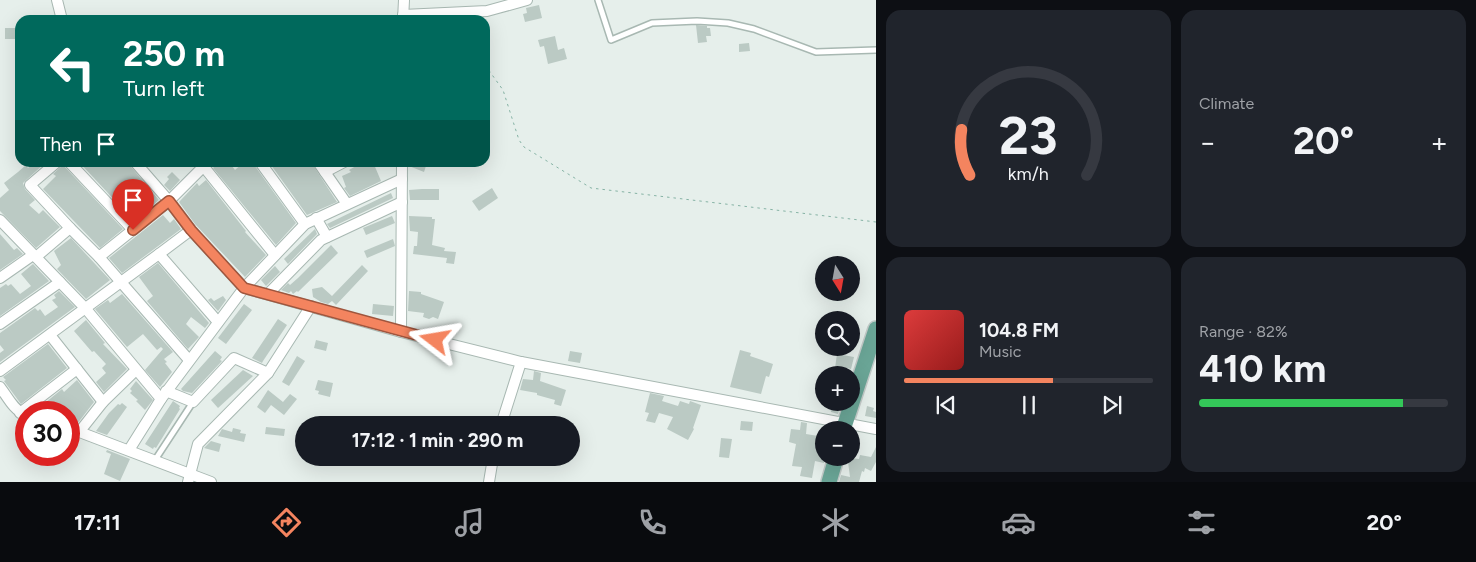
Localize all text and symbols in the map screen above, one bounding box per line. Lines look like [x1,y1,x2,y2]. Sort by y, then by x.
text: 250 m [123,33,225,75]
icon: left [40,35,105,100]
text: Turn left [123,75,205,102]
text: Climate [1199,94,1254,113]
text: 23 [999,105,1058,167]
text: 20° [1293,118,1354,164]
text: − [1199,125,1216,159]
text: + [1431,125,1448,159]
icon: arrive [92,130,120,158]
text: Then [40,133,82,156]
text: km/h [1008,163,1049,184]
pin [112,179,154,230]
icon: arrive [119,186,147,214]
north arrow [815,256,860,301]
map controls [815,256,860,466]
button: search [815,311,860,356]
position arrow [408,313,460,365]
text: 104.8 FM [979,319,1059,342]
text: Range · 82% [1199,322,1288,341]
text: Music [979,342,1021,361]
text: 410 km [1199,346,1326,392]
button: + [815,366,860,411]
icon: previous [932,391,960,419]
icon: pause [1015,391,1043,419]
icon: next [1098,391,1126,419]
speed limit sign: 30 [15,401,80,466]
button: − [815,421,860,466]
text: 17:12 · 1 min · 290 m [352,429,523,452]
icon: directions [269,505,304,540]
icon: music [452,505,487,540]
icon: phone [635,505,670,540]
icon: climate [818,505,853,540]
icon: car [1001,505,1036,540]
icon: filters [1184,505,1219,540]
text: 17:11 [74,509,121,536]
text: 20° [1367,509,1402,536]

